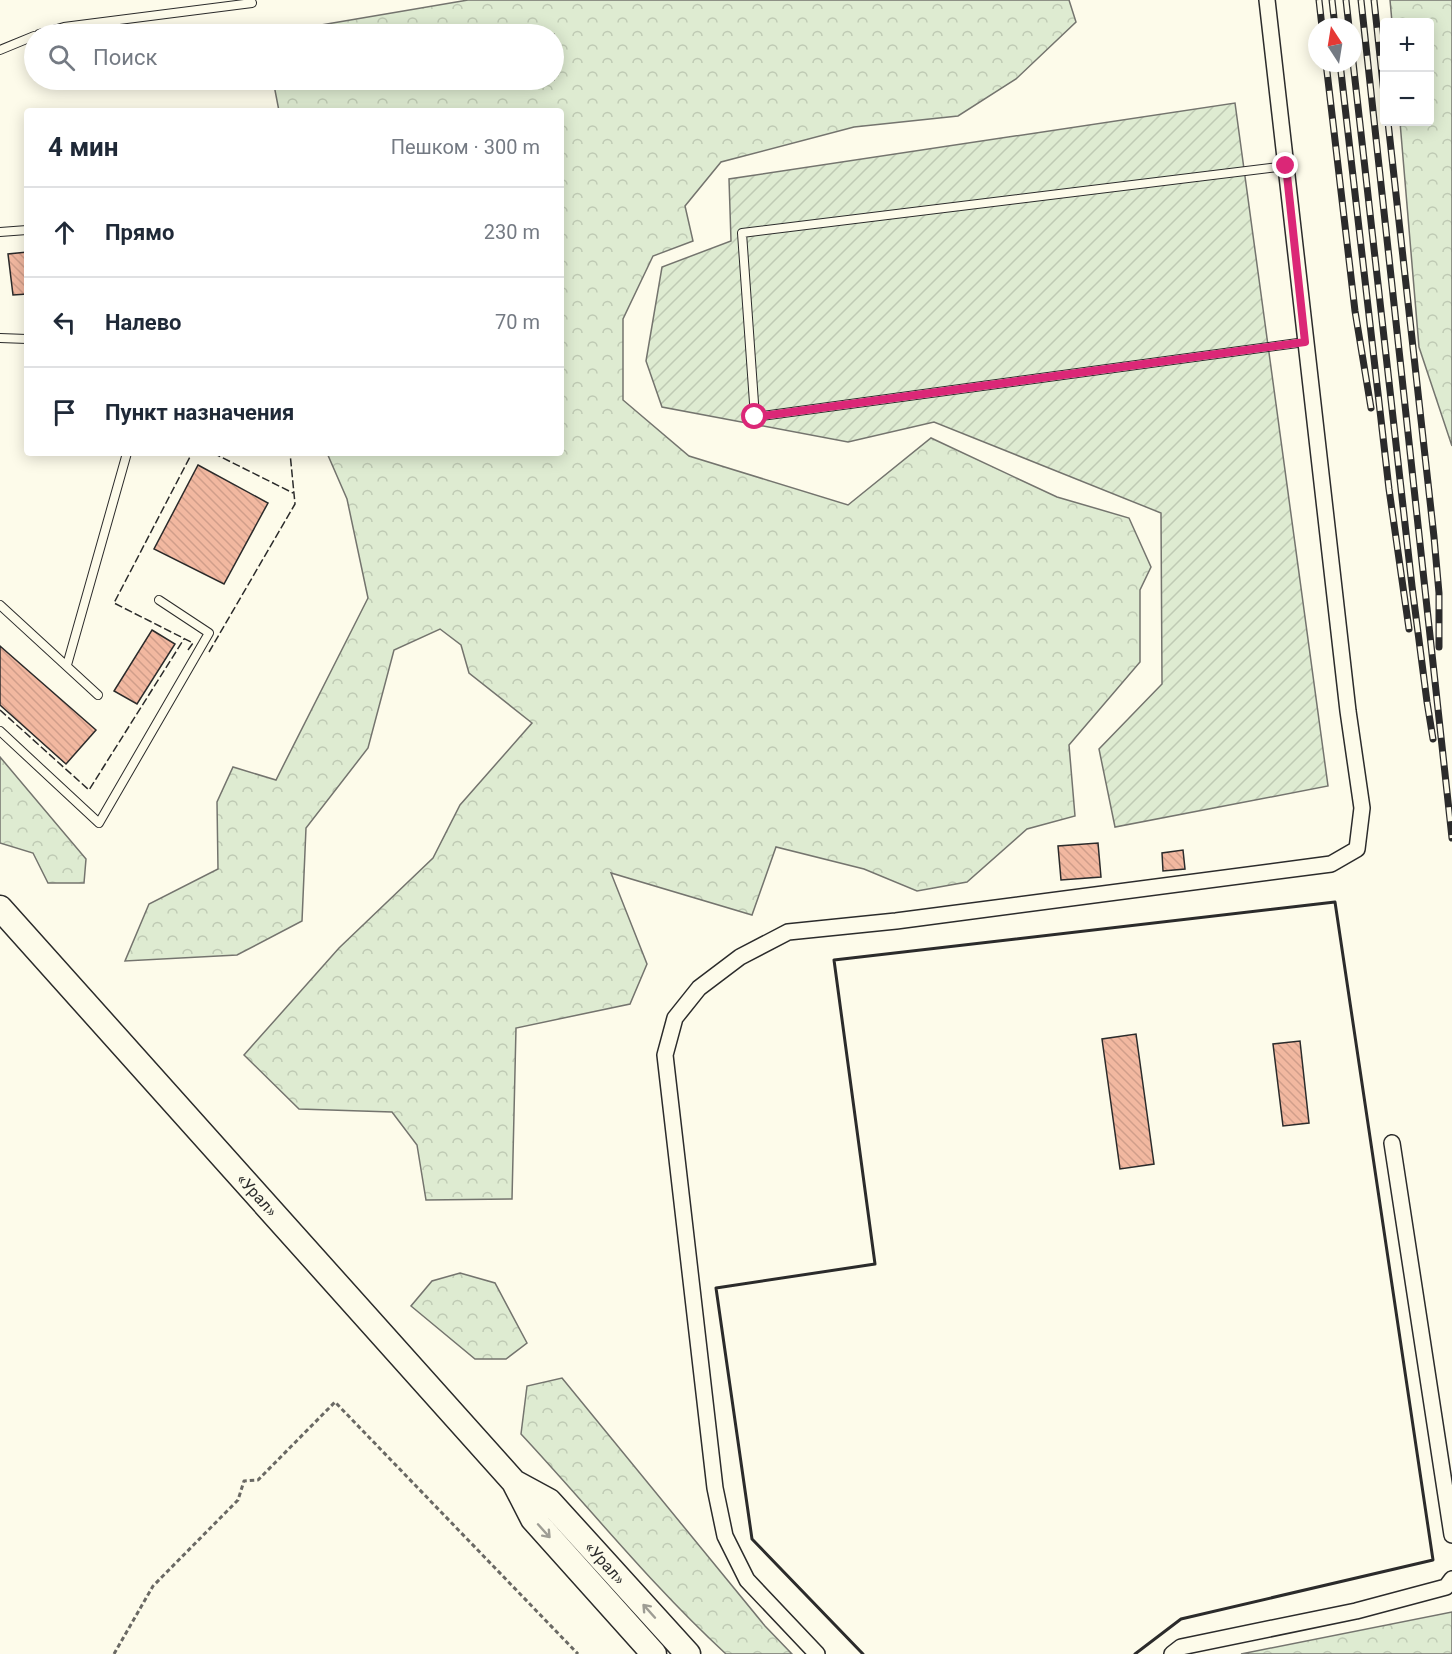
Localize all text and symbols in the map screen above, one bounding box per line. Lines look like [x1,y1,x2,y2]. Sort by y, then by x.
north arrow [1308,18,1362,72]
map controls [1380,18,1434,126]
button: + [1380,18,1434,72]
search box [24,24,564,90]
icon: search [45,41,78,74]
text: Поиск [93,45,157,70]
button: − [1380,72,1434,126]
text: 4 мин [48,132,119,162]
text: Пешком · 300 m [391,135,540,159]
route end [1272,152,1298,178]
icon: ahead [48,216,81,249]
text: Прямо [105,220,174,245]
text: 230 m [484,220,540,244]
icon: left [48,306,81,339]
text: Налево [105,310,182,335]
text: 70 m [495,310,540,334]
icon: arrive [48,396,81,429]
text: Пункт назначения [105,400,294,425]
route start [741,403,767,429]
street label: «Урал» [233,1170,281,1220]
one-way arrow [537,1524,551,1539]
street label: «Урал» [581,1538,629,1588]
one-way arrow [642,1604,656,1619]

